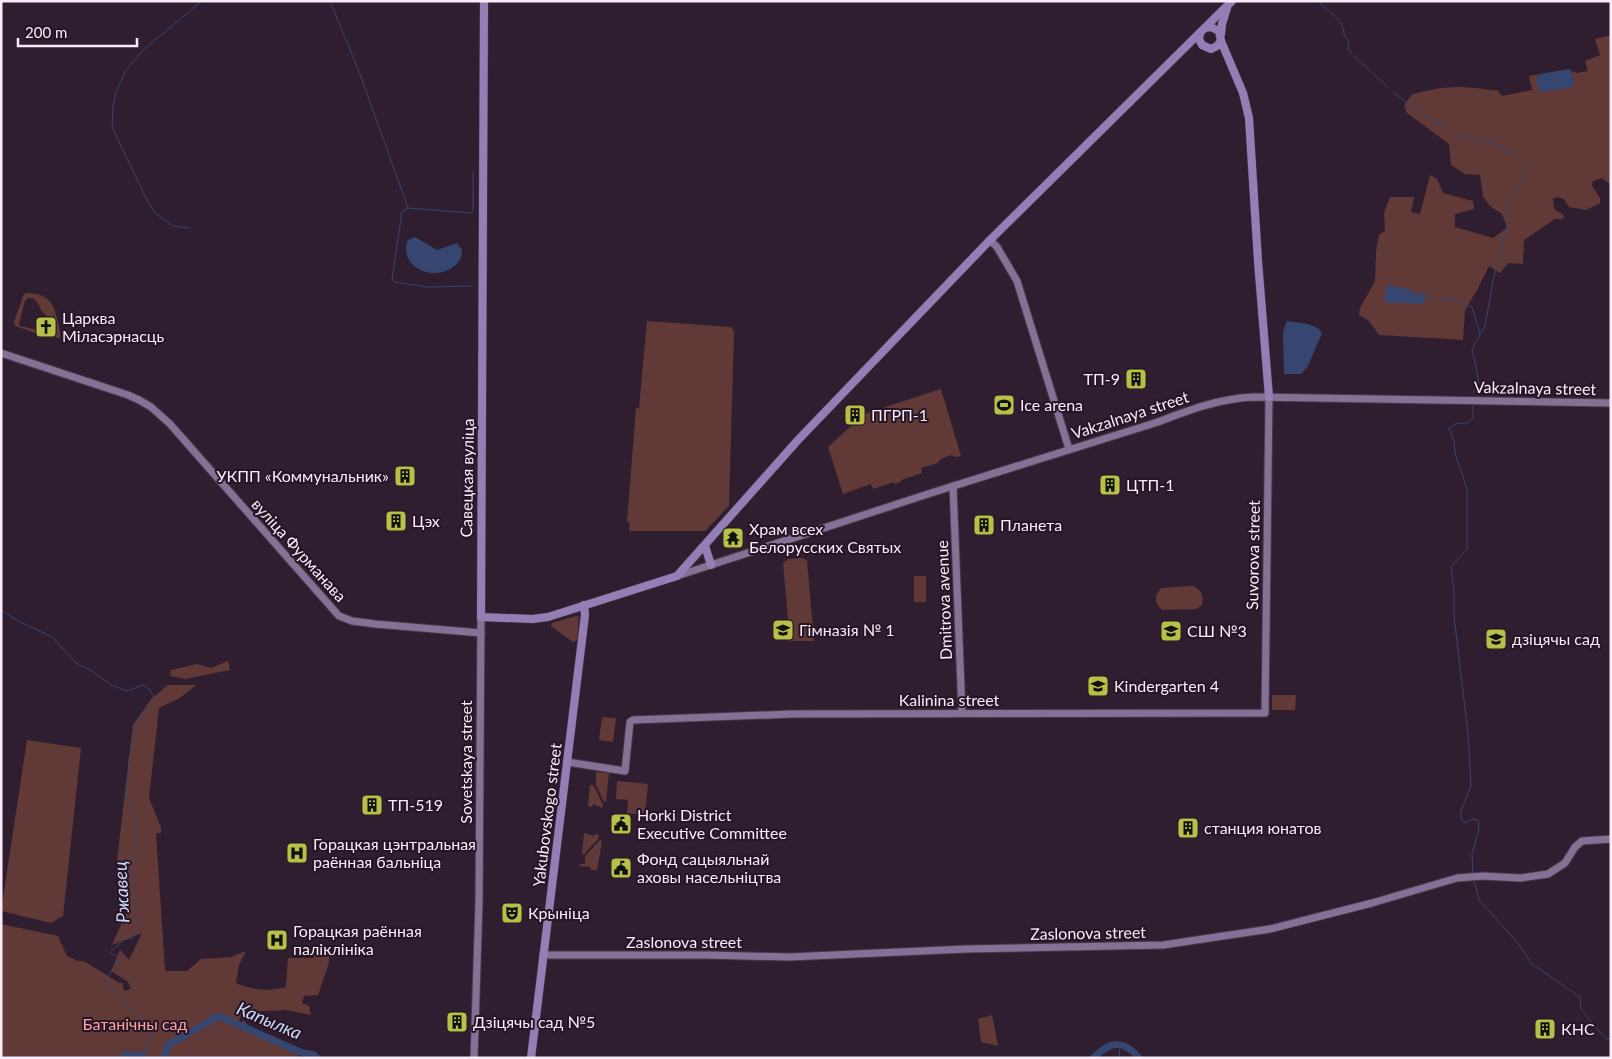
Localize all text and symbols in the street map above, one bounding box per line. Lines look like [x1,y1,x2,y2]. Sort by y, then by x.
scale bar [18,15,136,47]
text: 200 m [25,23,67,41]
place label: Царква Міласэрнасць [62,308,164,345]
church icon: Царква Міласэрнасць [34,315,58,339]
building icon: ТП-9 [1124,367,1148,391]
place label: ТП-9 [1084,369,1120,388]
street label: Vakzalnaya street [1474,377,1597,398]
street label: Vakzalnaya street [1069,387,1191,442]
sports icon: Ice arena [992,393,1016,417]
place label: Ice arena [1020,395,1083,414]
building icon: ПГРП-1 [843,403,867,427]
place label: ПГРП-1 [871,405,928,424]
street label: Савецкая вуліца [456,418,477,538]
building icon: УКПП «Коммунальник» [393,464,417,488]
place label: УКПП «Коммунальник» [216,466,389,485]
building icon: ЦТП-1 [1098,473,1122,497]
place label: ЦТП-1 [1126,475,1175,494]
street label: вуліца Фурманава [248,494,351,605]
street label: Suvorova street [1242,500,1263,610]
building icon: Цэх [384,509,408,533]
place label: Цэх [412,511,440,530]
building icon: Планета [972,513,996,537]
place label: Планета [1000,515,1062,534]
place label: Храм всех Белорусских Святых [749,519,901,556]
temple icon: Храм всех Белорусских Святых [721,526,745,550]
street label: Dmitrova avenue [932,540,955,660]
school or university icon: Гімназія № 1 [771,618,795,642]
school or university icon: СШ №3 [1159,619,1183,643]
place label: Гімназія № 1 [799,620,895,639]
place label: СШ №3 [1187,621,1247,640]
school or university icon: дзіцячы сад [1484,627,1508,651]
place label: дзіцячы сад [1512,629,1600,648]
school or university icon: Kindergarten 4 [1086,674,1110,698]
place label: Kindergarten 4 [1114,676,1219,695]
street label: Kalinina street [899,690,1000,709]
street label: Sovetskaya street [456,700,475,824]
street label: Yakubovskogo street [528,742,565,888]
building icon: ТП-519 [360,793,384,817]
place label: ТП-519 [388,795,443,814]
place label: Horki District Executive Committee [637,805,787,842]
public building icon: Horki District Executive Committee [609,812,633,836]
building icon: станция юнатов [1176,816,1200,840]
place label: станция юнатов [1204,818,1322,837]
place label: Горацкая цэнтральная раённая бальніца [313,834,476,871]
hospital icon: Горацкая цэнтральная раённая бальніца [285,841,309,865]
place label: Фонд сацыяльнай аховы насельніцтва [637,849,781,886]
public building icon: Фонд сацыяльнай аховы насельніцтва [609,856,633,880]
water label: Ржавец [108,860,134,924]
theatre icon: Крыніца [500,901,524,925]
place label: Крыніца [528,903,590,922]
place label: Горацкая раённая паліклініка [293,921,422,958]
street label: Zaslonova street [1030,922,1146,943]
hospital icon: Горацкая раённая паліклініка [265,928,289,952]
street label: Zaslonova street [626,932,742,951]
water label: Капылка [234,997,305,1044]
building icon: Дзіцячы сад №5 [445,1010,469,1034]
place label: Дзіцячы сад №5 [473,1012,595,1031]
park label: Батанічны сад [83,1014,188,1033]
building icon: КНС [1533,1017,1557,1041]
place label: КНС [1561,1019,1595,1038]

